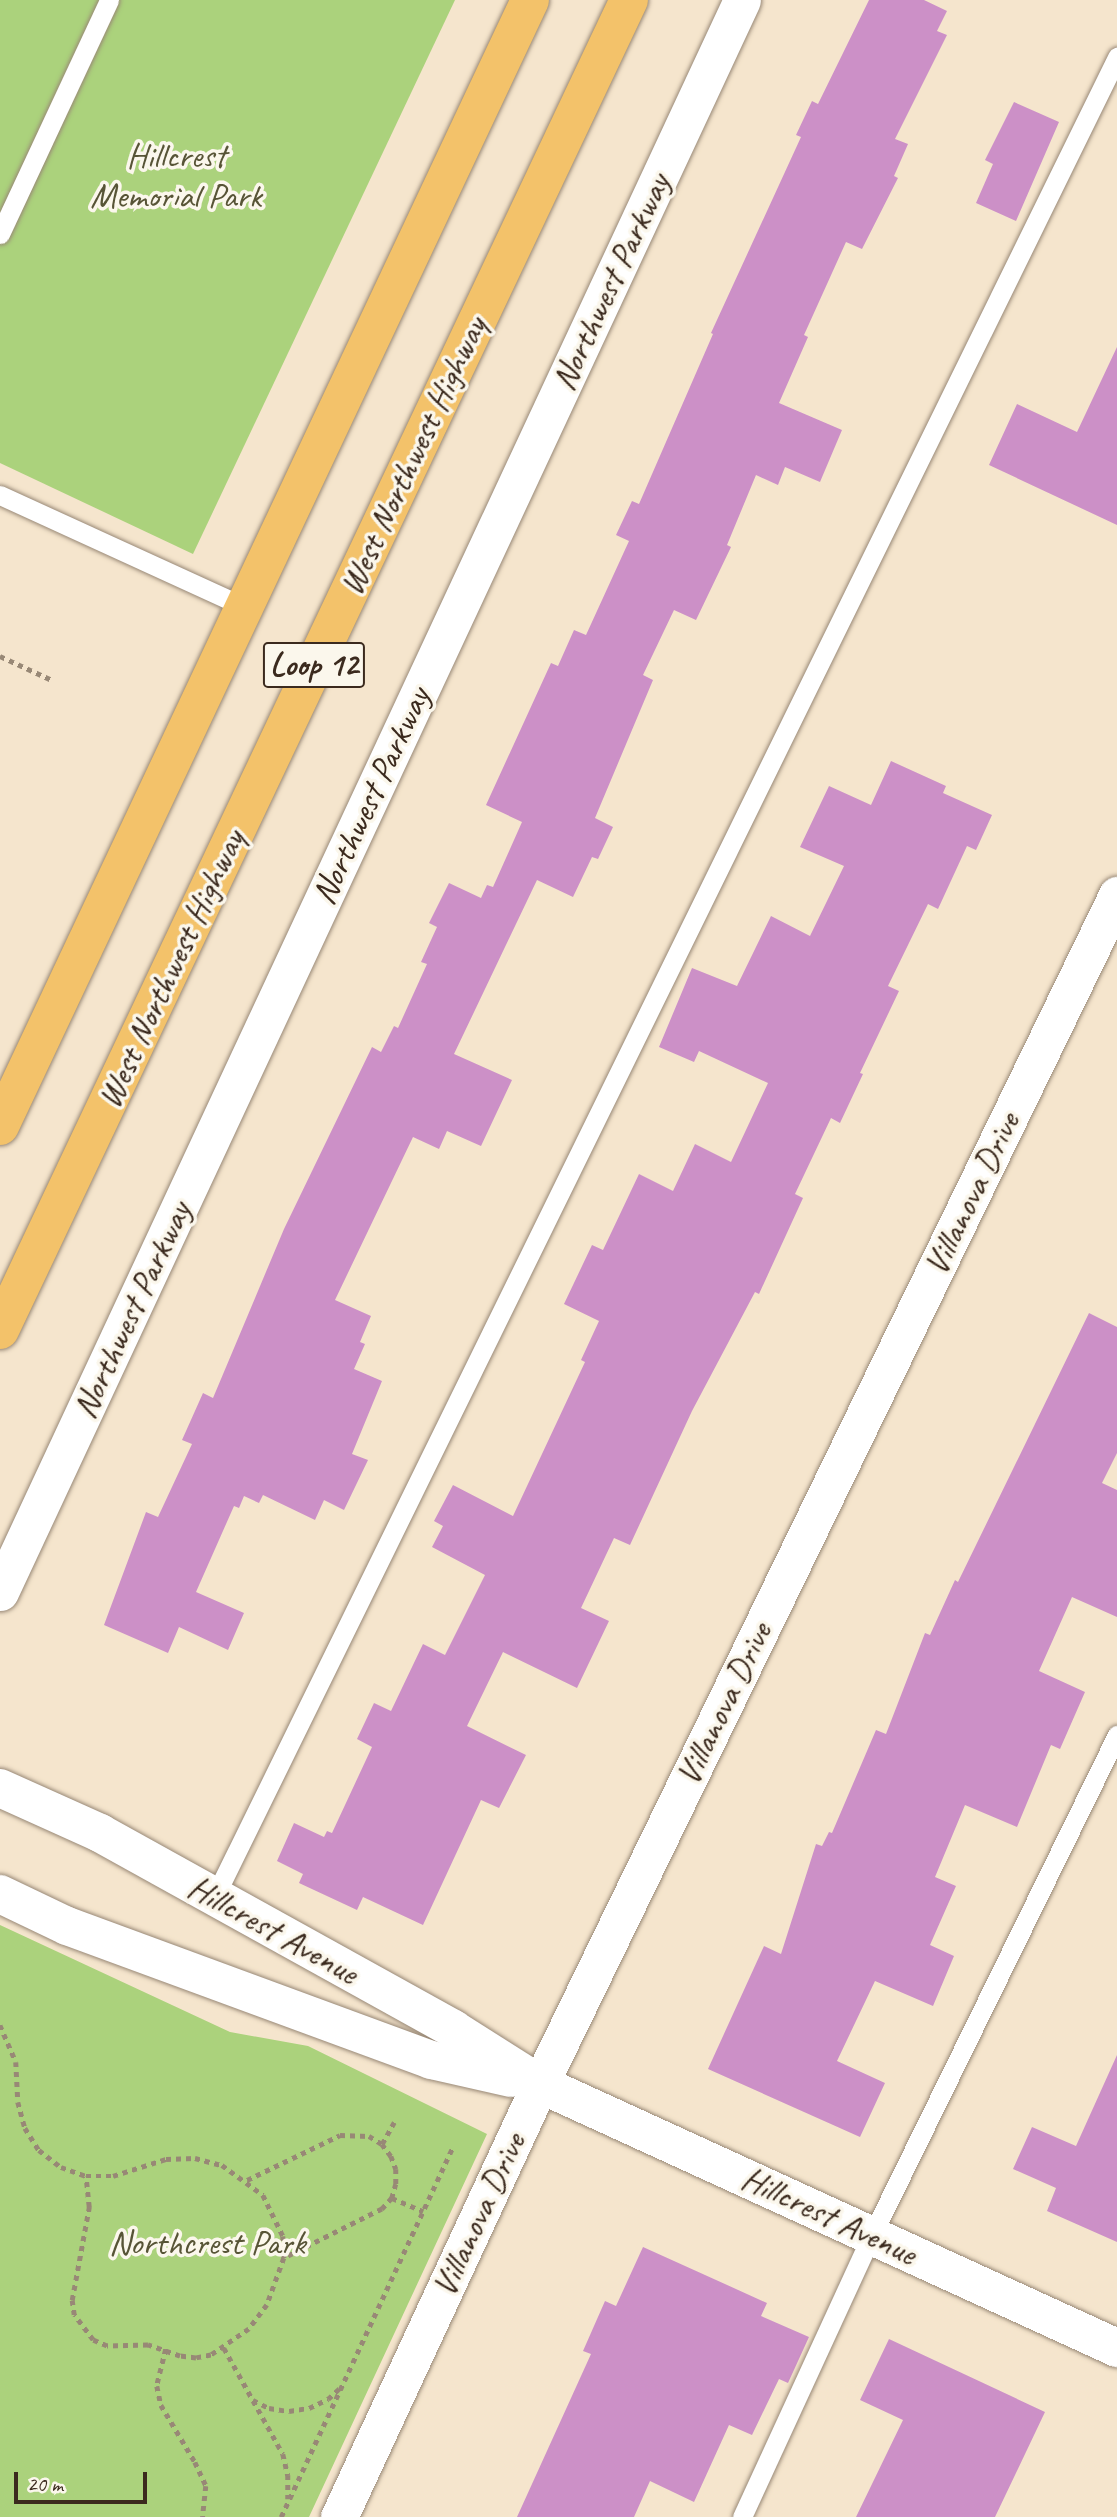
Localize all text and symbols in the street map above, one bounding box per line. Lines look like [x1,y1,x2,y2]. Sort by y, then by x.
park label: Hillcrest Memorial Park [90,135,262,217]
street label: Northwest Parkway [542,167,680,397]
street label: West Northwest Highway [330,310,496,602]
road number: Loop 12 [262,636,366,694]
street label: Northwest Parkway [302,681,440,911]
street label: West Northwest Highway [88,823,254,1115]
street label: Villanova Drive [915,1106,1029,1282]
street label: Northwest Parkway [63,1195,201,1425]
street label: Villanova Drive [667,1616,781,1792]
street label: Hillcrest Avenue [181,1866,365,1994]
street label: Villanova Drive [423,2127,535,2303]
street label: Hillcrest Avenue [735,2157,923,2275]
park label: Northcrest Park [108,2222,306,2264]
scale bar [18,2458,150,2502]
text: 20 m [27,2471,63,2497]

